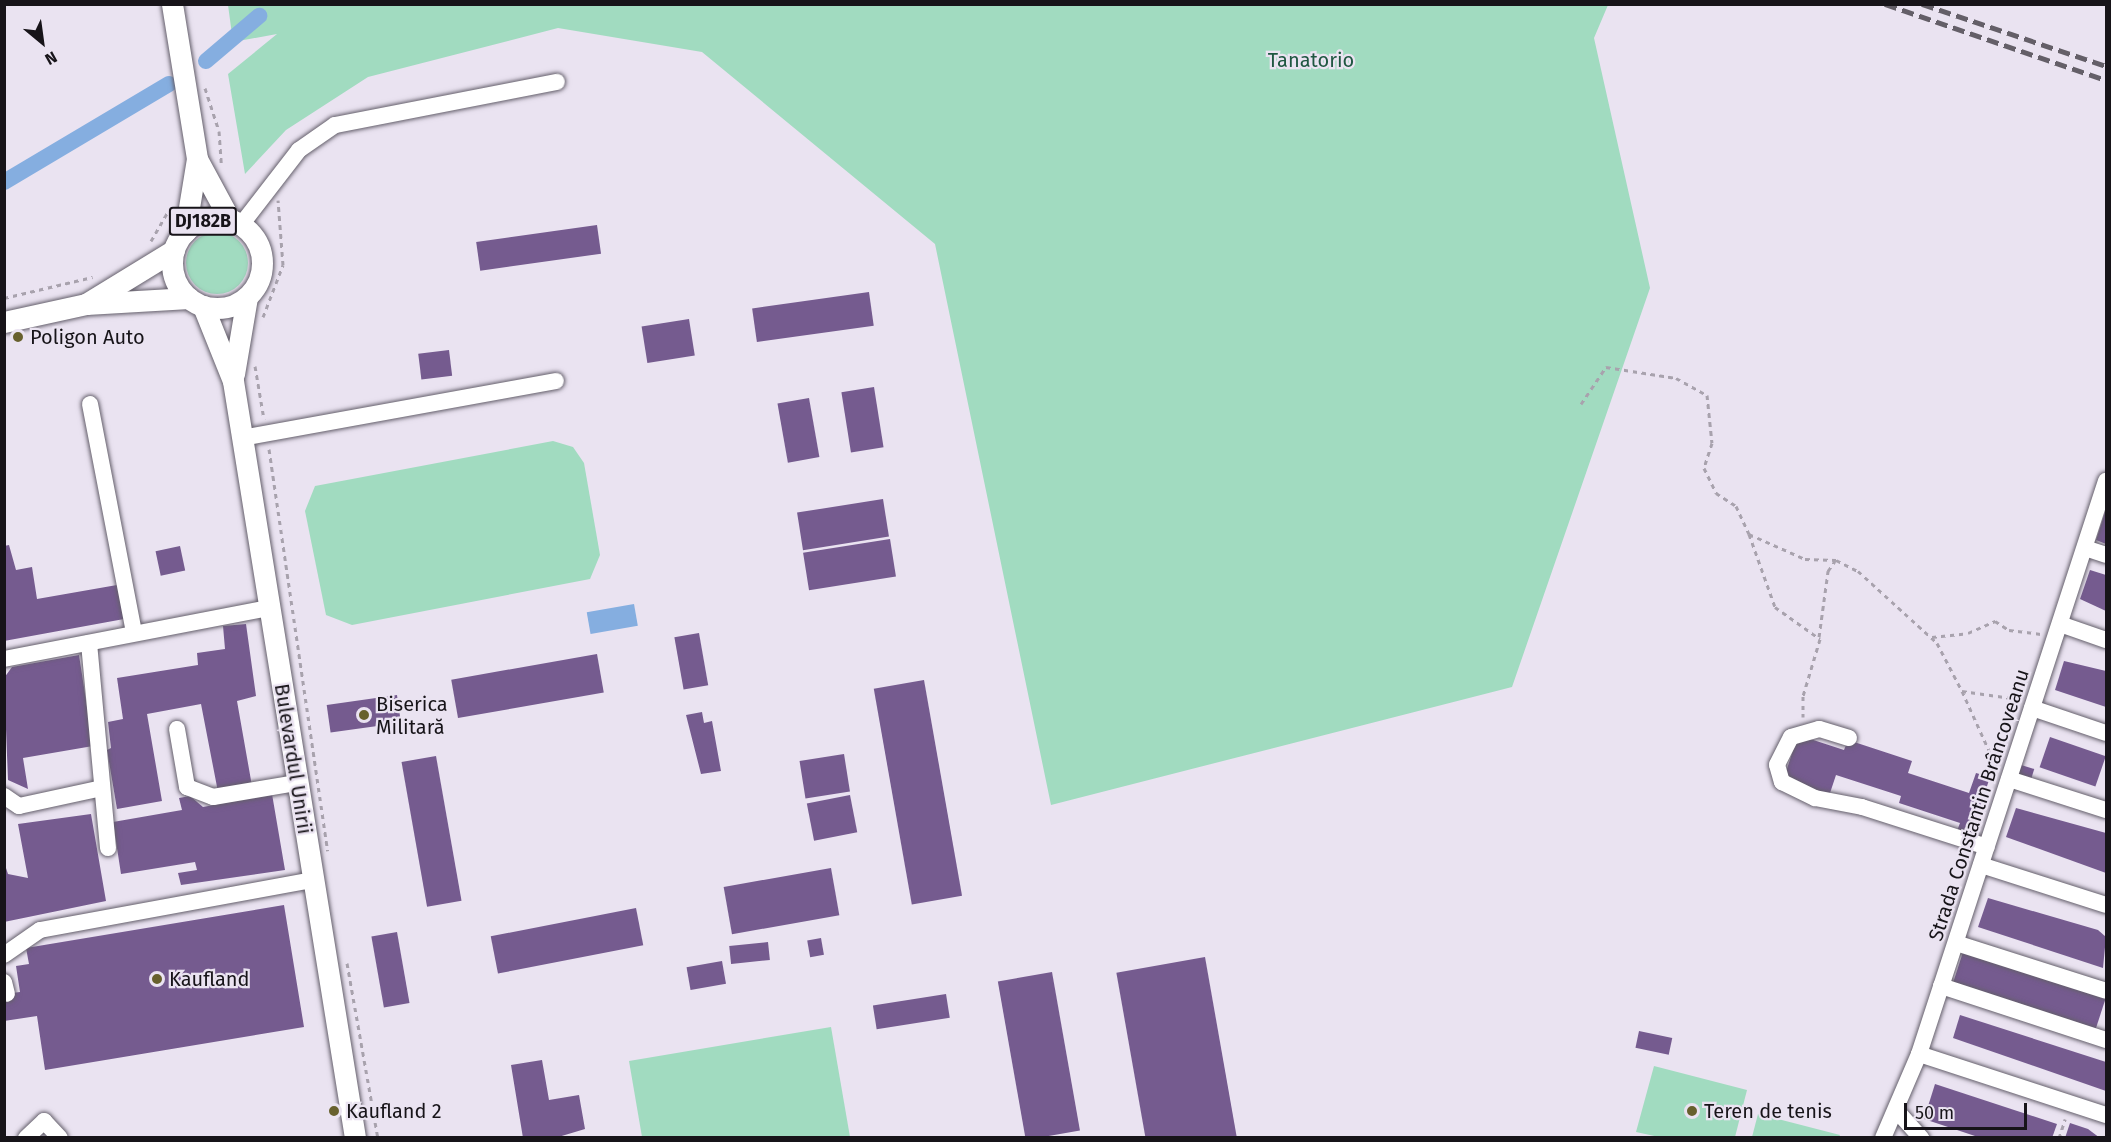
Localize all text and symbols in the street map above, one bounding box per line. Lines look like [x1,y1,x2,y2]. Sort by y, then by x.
north arrow [12,12,72,72]
text: N [42,47,60,69]
park label: Tanatorio [1268,48,1354,72]
road number: DJ182B [168,206,238,236]
place label: Poligon Auto [30,325,145,349]
marker: Poligon Auto [11,330,25,344]
street label: Strada Constantin Brâncoveanu [1924,666,2034,944]
street label: Bulevardul Unirii [269,682,317,836]
place label: Biserica Militară [376,692,448,739]
marker: Biserica Militară [357,708,371,722]
place label: Kaufland [169,967,249,991]
marker: Kaufland [150,972,164,986]
scale bar [1907,1091,2030,1129]
place label: Kaufland 2 [346,1099,442,1123]
place label: Teren de tenis [1704,1099,1832,1123]
text: 50 m [1915,1102,1954,1124]
marker: Kaufland 2 [327,1104,341,1118]
marker: Teren de tenis [1685,1104,1699,1118]

